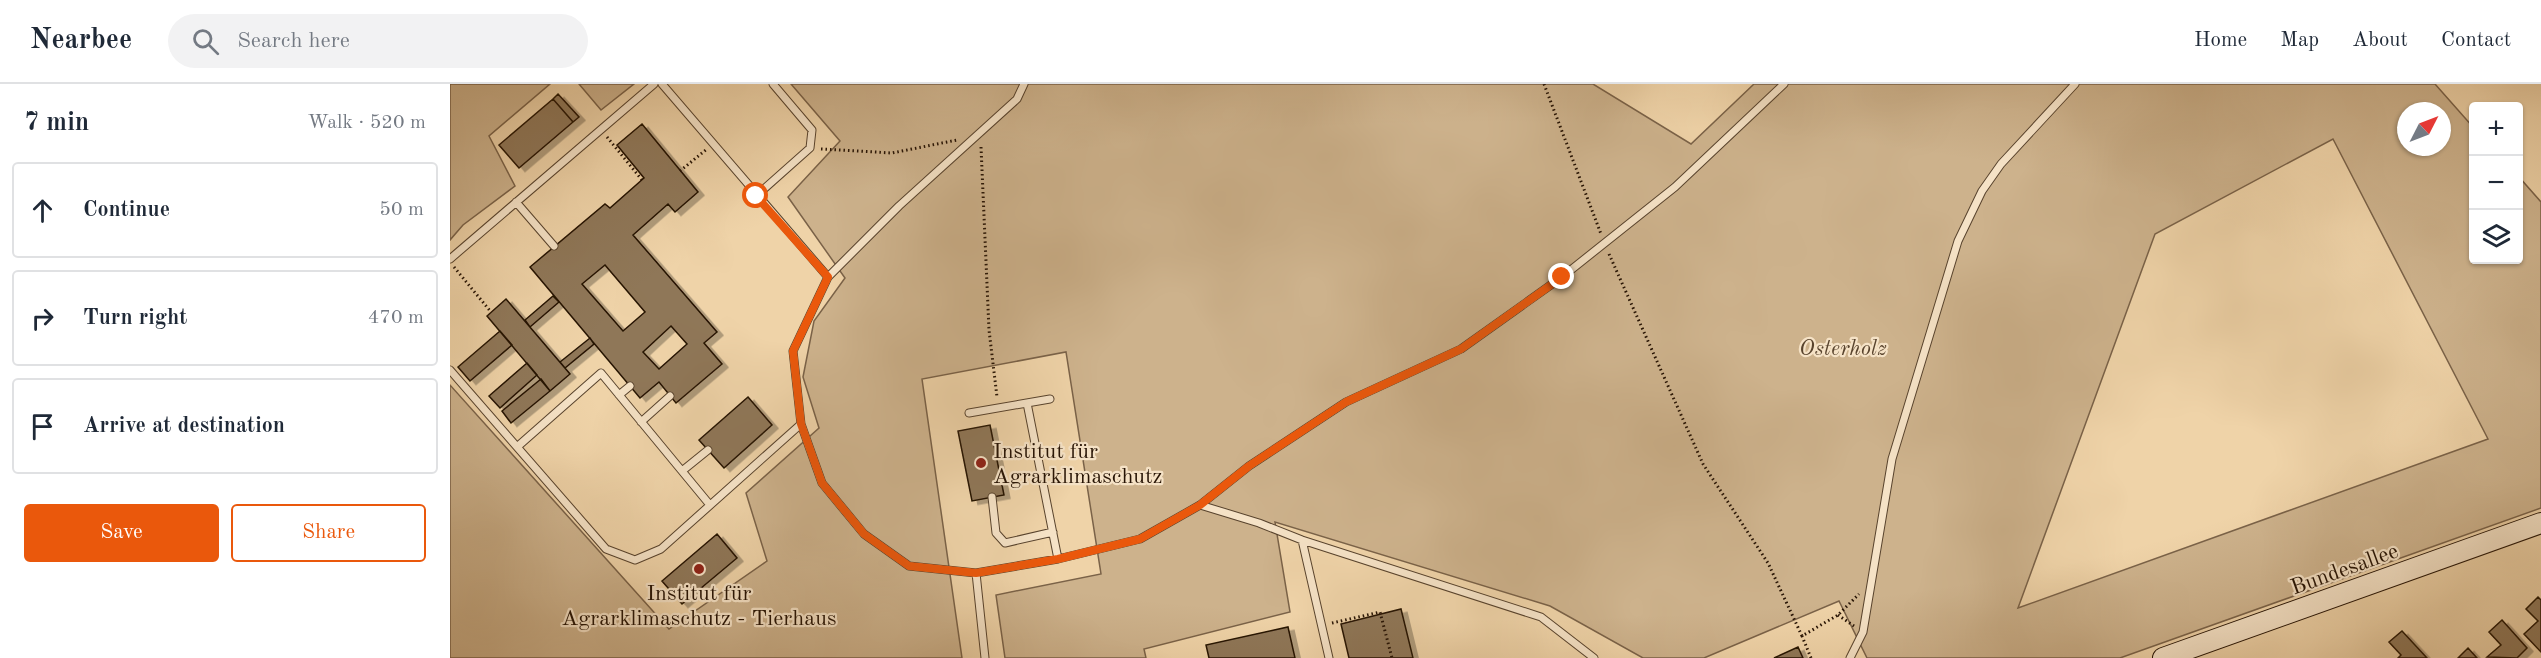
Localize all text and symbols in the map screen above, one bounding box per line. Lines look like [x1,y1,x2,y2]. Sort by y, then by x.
search box [168,14,588,68]
icon: search [189,25,222,58]
text: Nearbee [30,27,132,55]
text: Search here [237,30,350,52]
text: Home [2194,30,2247,51]
text: Map [2280,30,2319,51]
text: About [2352,30,2408,51]
text: Contact [2441,30,2511,51]
north arrow [2397,102,2451,156]
map controls [2469,102,2523,264]
button: + [2469,102,2523,156]
text: 7 min [24,110,89,136]
text: Walk · 520 m [307,113,426,133]
button: − [2469,156,2523,210]
route start [742,182,768,208]
icon: ahead [26,194,59,227]
text: Continue [83,199,170,221]
text: 50 m [379,200,424,220]
button: layers [2469,210,2523,264]
route end [1548,263,1574,289]
icon: right [26,302,59,335]
text: Turn right [83,307,187,329]
text: 470 m [368,308,424,328]
park label: Osterholz [1799,338,1887,360]
icon: arrive [26,410,59,443]
text: Arrive at destination [83,415,285,437]
place label: Institut für Agrarklimaschutz [993,441,1163,488]
marker: Institut für Agrarklimaschutz [974,456,988,470]
button: Save [24,504,219,562]
button: Share [231,504,426,562]
street label: Bundesallee [2288,540,2402,600]
marker: Institut für Agrarklimaschutz - Tierhaus [692,562,706,576]
place label: Institut für Agrarklimaschutz - Tierhaus [562,583,836,630]

